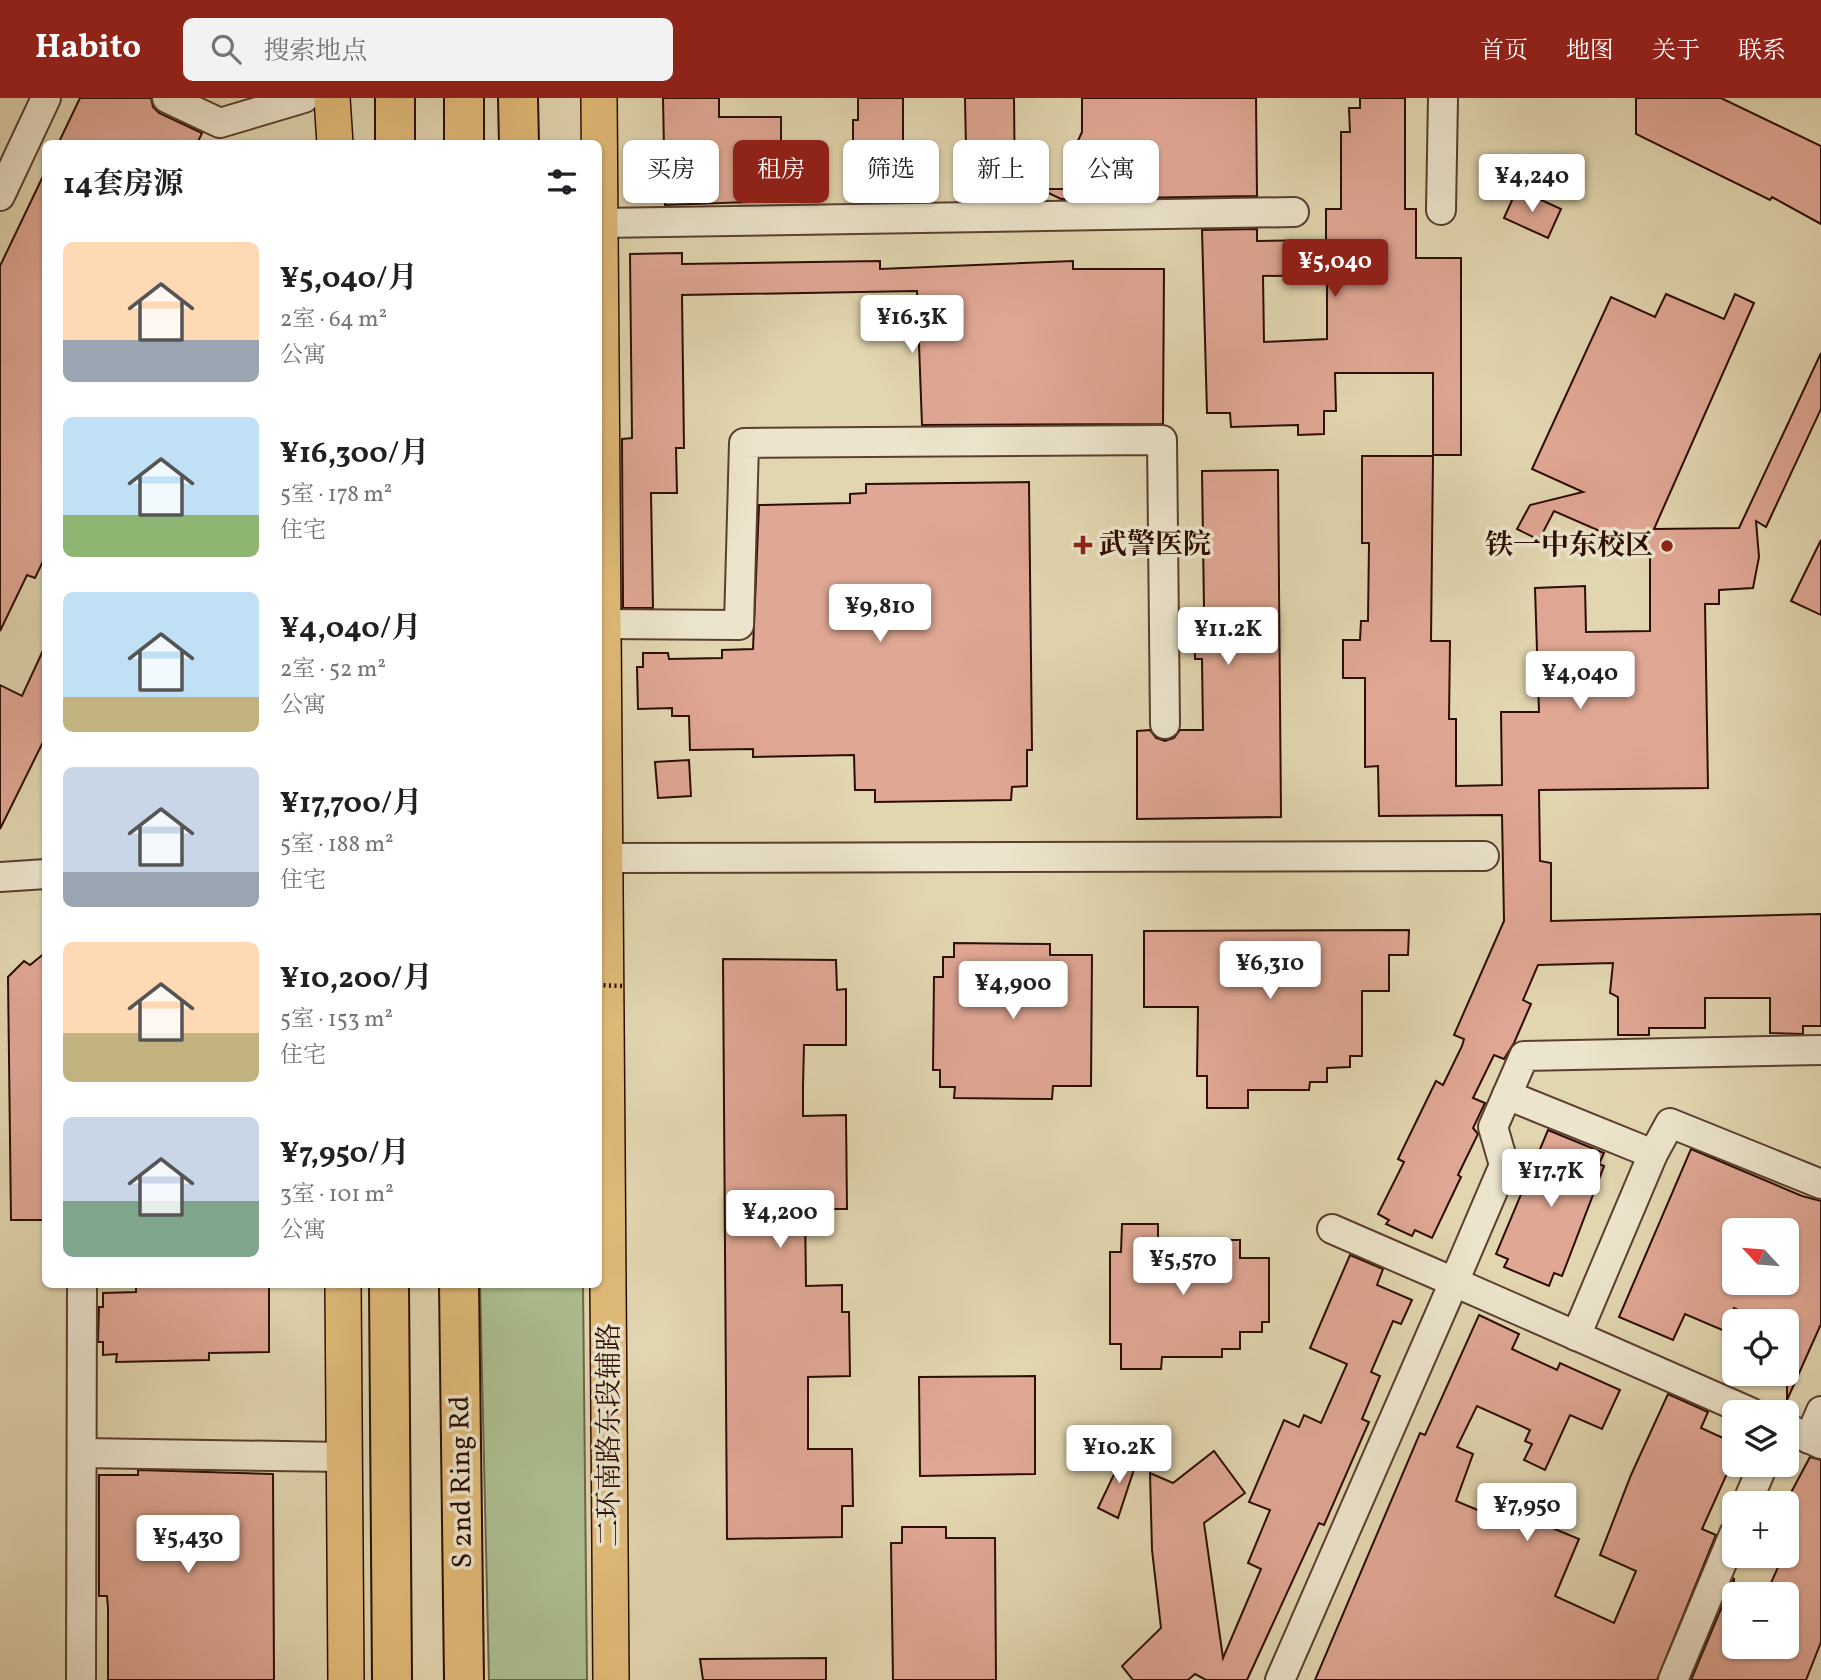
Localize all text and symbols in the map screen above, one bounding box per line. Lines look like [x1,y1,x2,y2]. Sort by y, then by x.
search box [183,18,673,81]
text: Habito [35,26,141,72]
icon: search [207,30,245,68]
text: 搜索地点 [263,34,367,70]
text: 首页 [1480,35,1528,69]
text: 地图 [1566,35,1614,69]
text: 关于 [1652,35,1700,69]
text: 联系 [1738,35,1786,69]
chip: 买房 [623,140,719,203]
chip: 租房 [733,140,829,203]
chip: 筛选 [843,140,939,203]
chip: 新上 [953,140,1049,203]
chip: 公寓 [1063,140,1159,203]
pin: ¥4,240 [1475,155,1589,214]
text: ¥4,240 [1495,161,1569,193]
icon: filters [543,163,581,201]
text: 14套房源 [63,164,183,206]
pin: ¥5,040 [1278,240,1392,299]
text: ¥5,040 [1298,246,1372,278]
text: ¥5,040/月 [280,258,418,300]
icon: home [119,270,203,354]
pin: ¥16.3K [855,296,969,355]
text: ¥16.3K [877,302,947,334]
text: 2室 · 64 m² [280,304,387,336]
text: 公寓 [280,340,326,372]
text: ¥16,300/月 [280,433,429,475]
icon: home [119,445,203,529]
text: 5室 · 178 m² [280,479,392,511]
text: 住宅 [280,515,326,547]
place label: 武警医院 [1099,526,1211,565]
place label: 铁一中东校区 [1485,527,1653,566]
marker: 武警医院 [1073,535,1093,555]
marker: 铁一中东校区 [1659,538,1675,554]
pin: ¥9,810 [823,584,937,644]
text: ¥9,810 [845,591,915,623]
text: ¥4,040/月 [280,608,421,650]
pin: ¥11.2K [1171,608,1285,667]
text: ¥11.2K [1194,614,1262,646]
icon: home [119,620,203,704]
pin: ¥4,040 [1523,652,1637,711]
text: 2室 · 52 m² [280,654,386,686]
text: ¥4,040 [1542,658,1618,690]
text: 公寓 [280,690,326,722]
text: ¥17,700/月 [280,783,422,825]
icon: home [119,795,203,879]
text: 5室 · 188 m² [280,829,394,861]
text: 住宅 [280,865,326,897]
pin: ¥6,310 [1213,942,1327,1001]
text: ¥6,310 [1236,948,1304,980]
text: ¥10,200/月 [280,958,432,1000]
pin: ¥4,900 [956,962,1070,1021]
text: ¥4,900 [975,968,1051,1000]
icon: home [119,970,203,1054]
text: 5室 · 153 m² [280,1004,393,1036]
text: 住宅 [280,1040,326,1072]
text: ¥7,950/月 [280,1133,410,1175]
icon: home [119,1145,203,1229]
pin: ¥17.7K [1494,1150,1608,1209]
text: ¥17.7K [1518,1156,1584,1188]
text: 3室 · 101 m² [280,1179,394,1211]
pin: ¥4,200 [723,1190,837,1250]
text: ¥4,200 [742,1197,818,1229]
text: 公寓 [280,1215,326,1247]
north arrow [1722,1218,1799,1295]
map controls [1722,1218,1799,1659]
pin: ¥5,570 [1126,1238,1240,1297]
text: ¥5,570 [1149,1244,1217,1276]
button: locate [1722,1309,1799,1386]
street label: 二环南路东段辅路 [591,1323,630,1547]
street label: S 2nd Ring Rd [441,1395,483,1569]
button: layers [1722,1400,1799,1477]
pin: ¥10.2K [1062,1426,1176,1485]
text: ¥10.2K [1082,1432,1156,1464]
pin: ¥7,950 [1470,1484,1584,1543]
text: ¥7,950 [1493,1490,1561,1522]
button: + [1722,1491,1799,1568]
pin: ¥5,430 [131,1516,245,1575]
text: ¥5,430 [153,1522,223,1554]
button: − [1722,1582,1799,1659]

